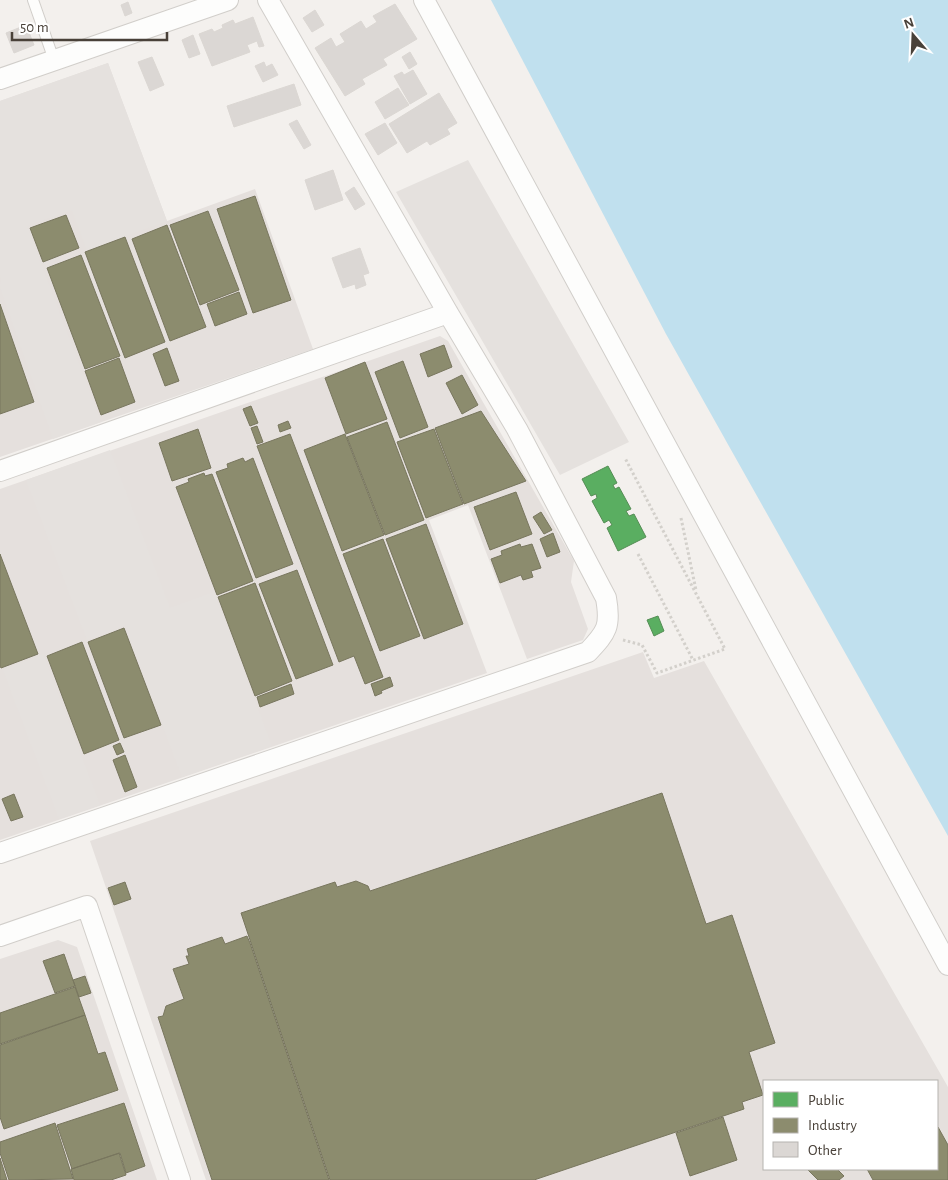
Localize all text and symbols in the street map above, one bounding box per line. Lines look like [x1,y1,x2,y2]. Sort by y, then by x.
scale bar [12,10,168,42]
north arrow [888,10,938,60]
text: N [902,15,916,32]
text: 50 m [20,20,49,35]
legend [763,1080,938,1170]
text: Public [808,1093,844,1108]
text: Industry [808,1118,857,1133]
text: Other [808,1143,842,1158]

